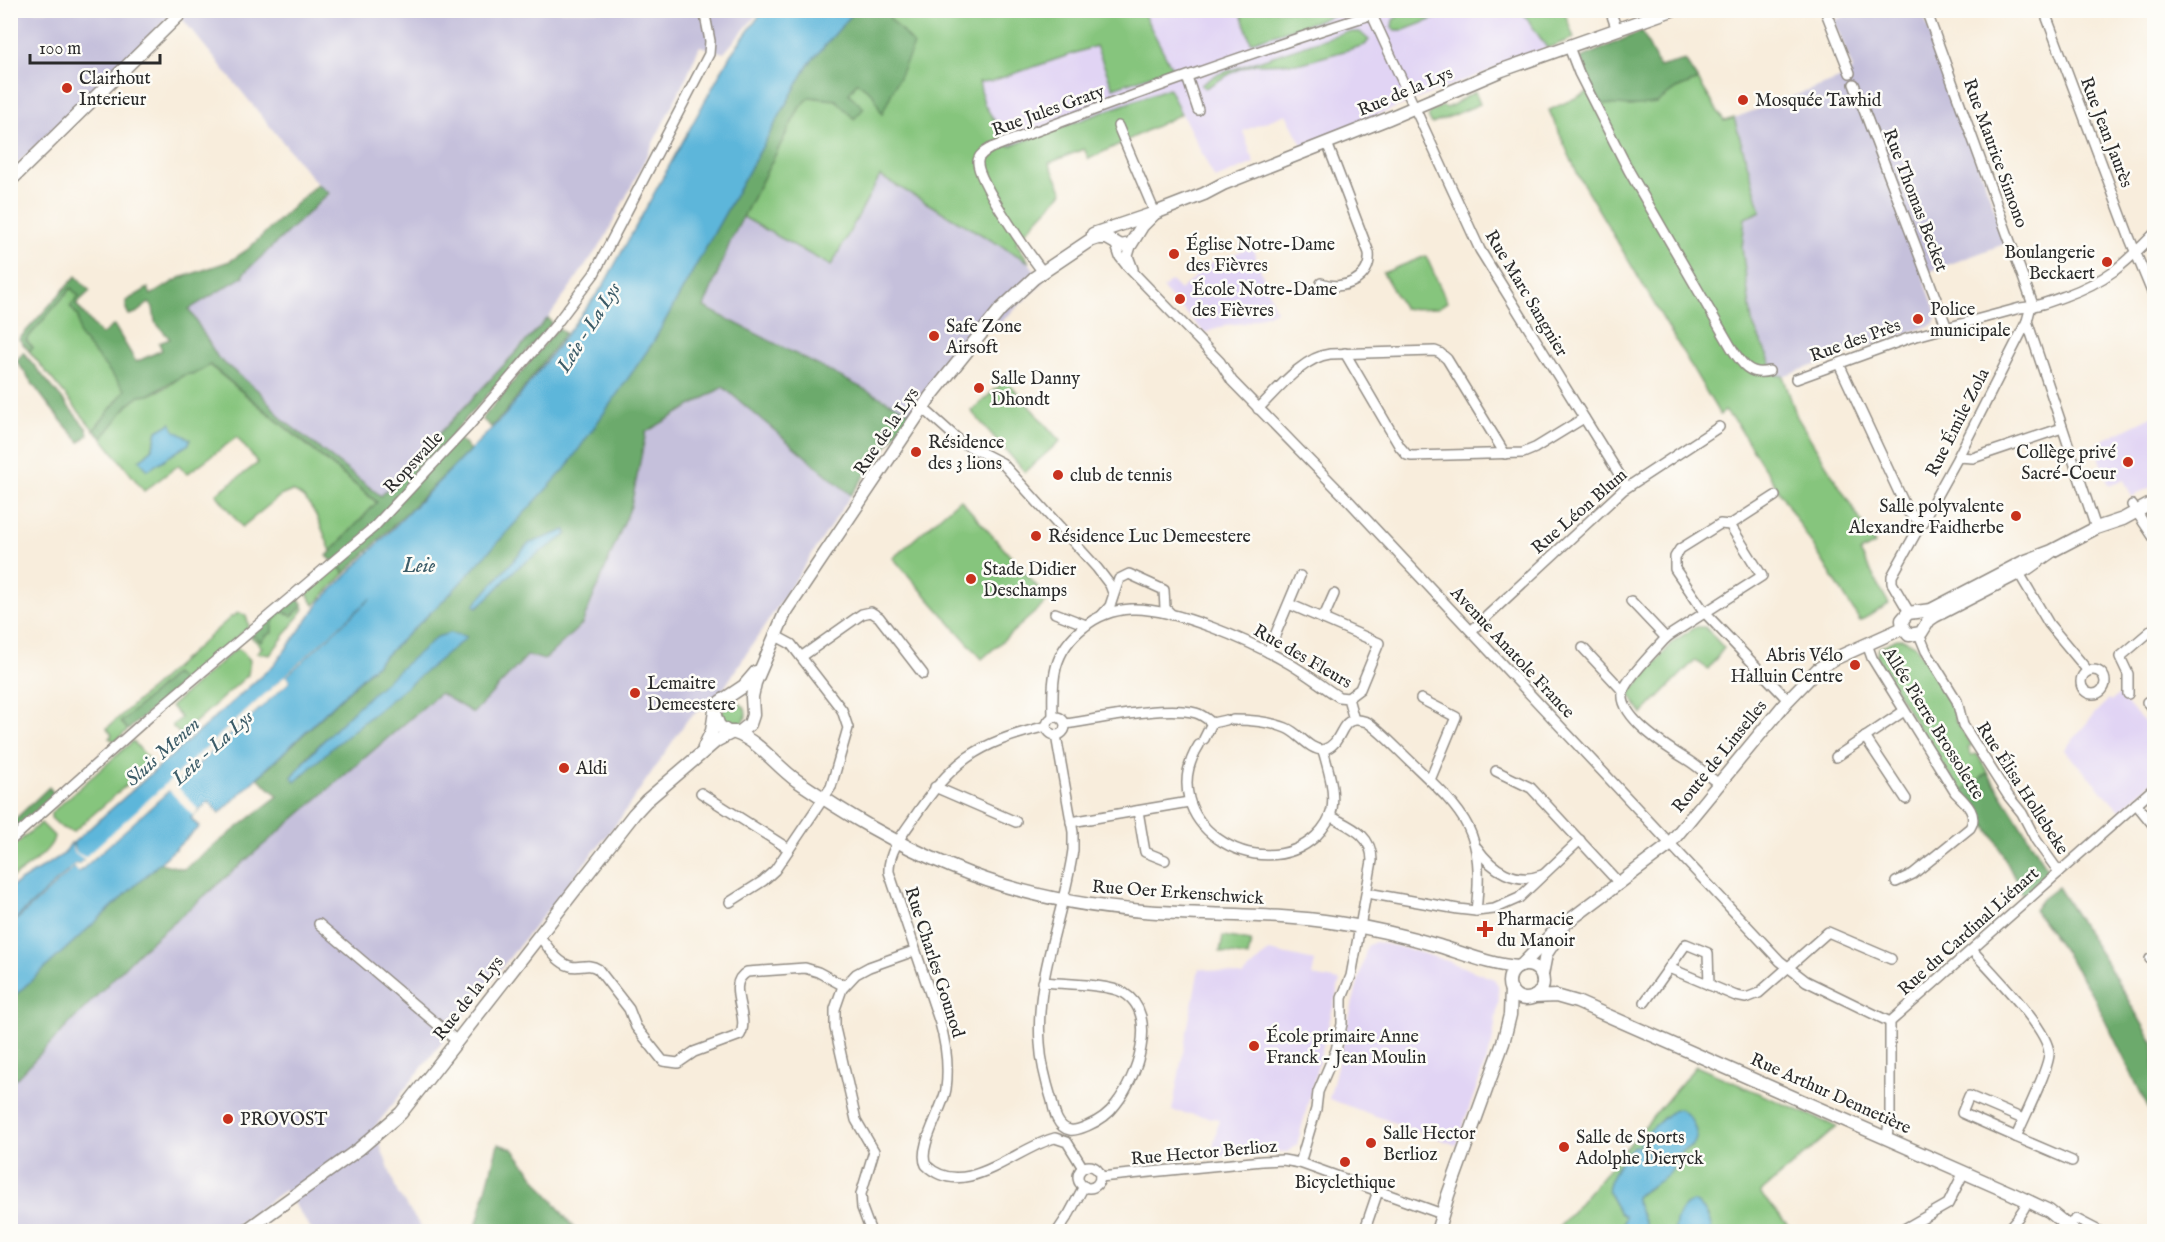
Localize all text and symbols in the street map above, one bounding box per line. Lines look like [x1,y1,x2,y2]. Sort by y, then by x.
scale bar [30,27,160,65]
text: 100 m [39,38,81,61]
street label: Rue de la Lys [1355,62,1457,123]
place label: Clairhout Interieur [79,68,151,112]
street label: Rue Jean Jaurès [2074,74,2137,191]
street label: Rue Maurice Simono [1957,76,2032,232]
street label: Rue Jules Graty [989,80,1108,142]
marker: Clairhout Interieur [60,81,74,95]
place label: Mosquée Tawhid [1755,90,1882,113]
marker: Mosquée Tawhid [1736,93,1750,107]
street label: Rue Thomas Becket [1877,126,1952,275]
street label: Rue Marc Sangnier [1479,226,1573,362]
place label: Église Notre-Dame des Fièvres [1186,232,1335,278]
place label: Boulangerie Beckaert [2004,242,2095,286]
marker: Église Notre-Dame des Fièvres [1167,247,1181,261]
marker: Boulangerie Beckaert [2100,255,2114,269]
place label: École Notre-Dame des Fièvres [1192,277,1337,323]
water label: Leie - La Lys [551,278,627,378]
marker: École Notre-Dame des Fièvres [1173,292,1187,306]
place label: Police municipale [1930,299,2011,343]
marker: Police municipale [1911,312,1925,326]
street label: Rue des Près [1807,314,1904,368]
place label: Safe Zone Airsoft [945,316,1022,360]
marker: Safe Zone Airsoft [927,329,941,343]
street label: Rue Émile Zola [1919,364,1996,481]
place label: Salle Danny Dhondt [991,368,1080,412]
marker: Salle Danny Dhondt [972,381,986,395]
street label: Rue de la Lys [849,383,925,480]
street label: Ropswalle [379,427,449,499]
place label: Résidence des 3 lions [928,432,1004,476]
place label: Collège privé Sacré-Coeur [2016,442,2116,486]
marker: Résidence des 3 lions [909,445,923,459]
marker: Collège privé Sacré-Coeur [2121,455,2135,469]
street label: Rue Léon Blum [1527,464,1633,560]
place label: club de tennis [1070,465,1172,488]
marker: club de tennis [1051,468,1065,482]
place label: Salle polyvalente Alexandre Faidherbe [1848,496,2004,540]
marker: Salle polyvalente Alexandre Faidherbe [2009,509,2023,523]
place label: Résidence Luc Demeestere [1048,526,1251,549]
marker: Résidence Luc Demeestere [1029,529,1043,543]
water label: Leie [402,554,435,579]
place label: Stade Didier Deschamps [983,559,1077,603]
marker: Stade Didier Deschamps [964,572,978,586]
street label: Avenue Anatole France [1444,581,1579,724]
street label: Rue des Fleurs [1249,620,1356,695]
street label: Allée Pierre Brossolette [1876,642,1989,804]
place label: Abris Vélo Halluin Centre [1731,645,1843,689]
marker: Abris Vélo Halluin Centre [1848,658,1862,672]
place label: Lemaitre Demeestere [647,673,736,717]
marker: Lemaitre Demeestere [628,686,642,700]
street label: Route de Linselles [1668,696,1773,818]
water label: Leie - La Lys [166,705,259,792]
water label: Sluis Menen [120,712,206,792]
street label: Rue Élisa Hollebeke [1970,717,2075,860]
place label: Aldi [575,758,608,781]
marker: Aldi [557,761,571,775]
street label: Rue du Cardinal Liénart [1894,863,2044,1001]
street label: Rue Oer Erkenschwick [1091,876,1265,911]
street label: Rue Charles Gounod [898,884,969,1041]
place label: Pharmacie du Manoir [1497,909,1576,953]
marker: Pharmacie du Manoir [1478,922,1492,936]
street label: Rue de la Lys [429,952,509,1046]
place label: École primaire Anne Franck - Jean Moulin [1266,1024,1427,1070]
marker: École primaire Anne Franck - Jean Moulin [1247,1039,1261,1053]
street label: Rue Arthur Dennetière [1746,1049,1914,1140]
place label: PROVOST [240,1109,327,1132]
marker: PROVOST [221,1112,235,1126]
place label: Salle Hector Berlioz [1383,1123,1476,1167]
place label: Salle de Sports Adolphe Dieryck [1575,1127,1704,1171]
street label: Rue Hector Berlioz [1130,1136,1278,1171]
marker: Salle Hector Berlioz [1364,1136,1378,1150]
marker: Salle de Sports Adolphe Dieryck [1557,1140,1571,1154]
marker: Bicyclethique [1338,1155,1352,1169]
place label: Bicyclethique [1295,1172,1395,1195]

